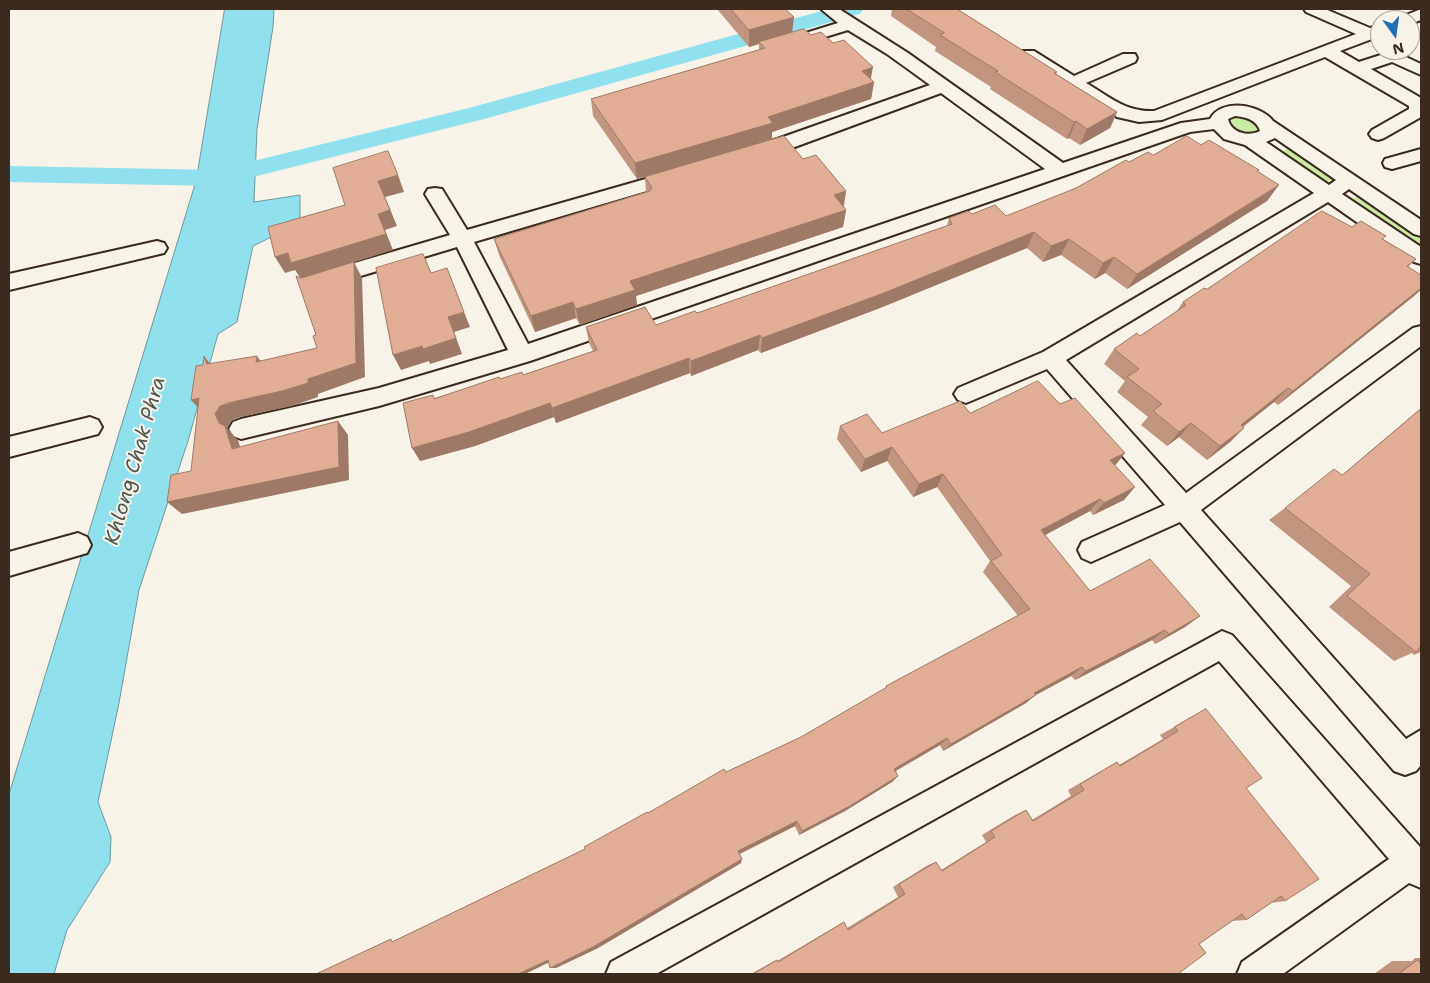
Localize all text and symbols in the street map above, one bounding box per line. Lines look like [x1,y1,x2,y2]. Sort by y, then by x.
north arrow [1370,10,1420,60]
text: N [1391,39,1406,59]
water label: Khlong Chak Phra [100,374,172,548]

